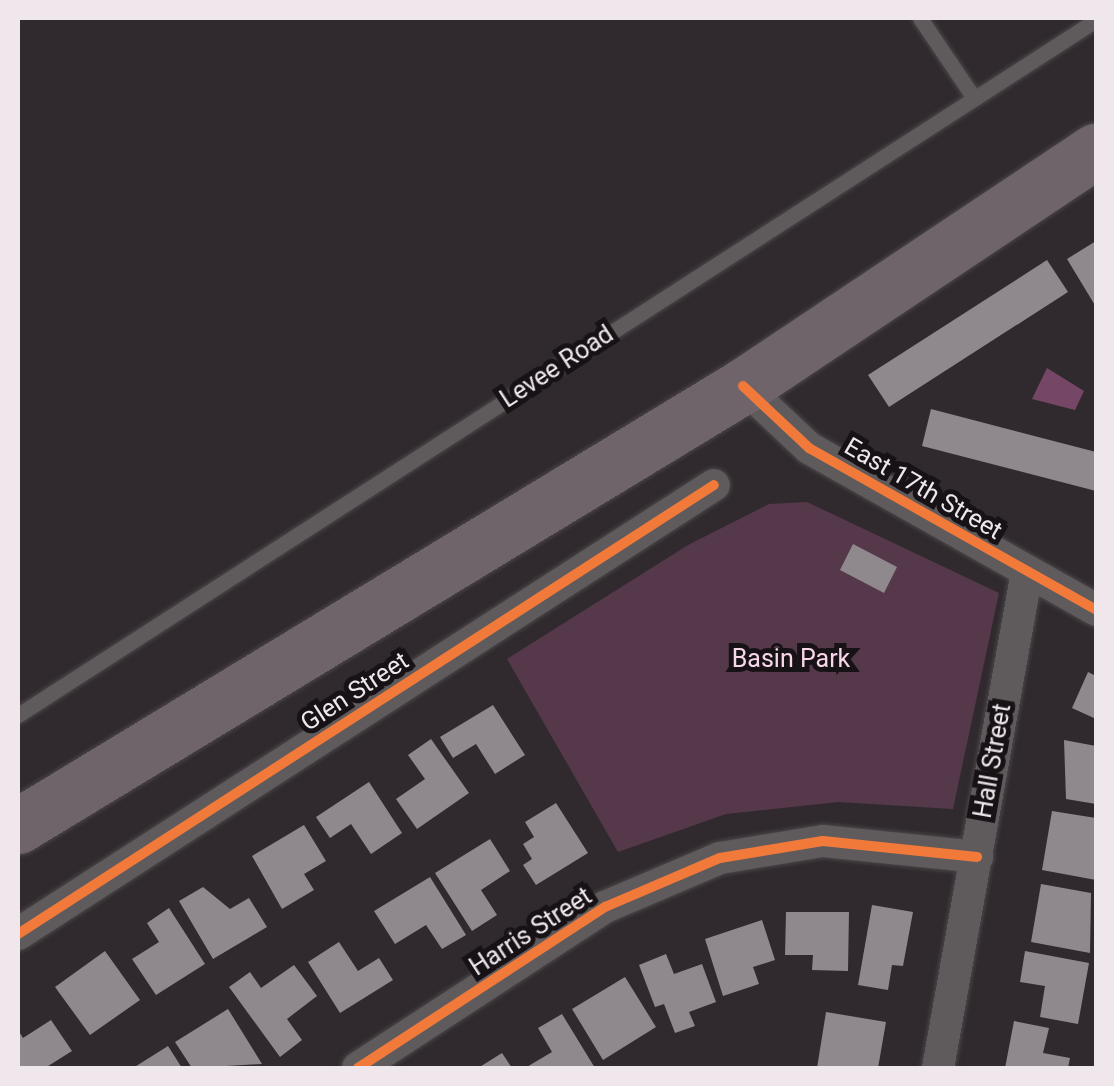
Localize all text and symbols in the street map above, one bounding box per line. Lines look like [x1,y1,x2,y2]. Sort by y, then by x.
street label: Levee Road [495,319,619,415]
street label: East 17th Street [839,432,1007,546]
park label: Basin Park [732,644,850,674]
street label: Glen Street [296,646,414,738]
street label: Hall Street [968,701,1018,821]
street label: Harris Street [464,881,598,983]

